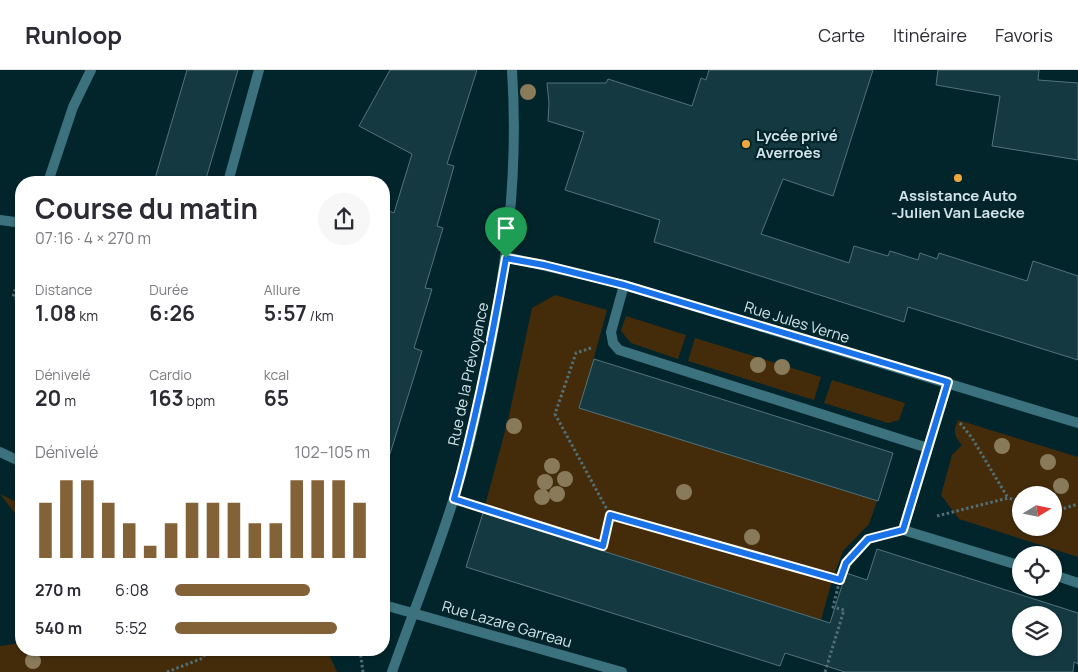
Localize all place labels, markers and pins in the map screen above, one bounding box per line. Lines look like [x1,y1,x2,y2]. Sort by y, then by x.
place label: Lycée privé Averroès [756,125,838,163]
marker: Lycée privé Averroès [740,138,752,150]
marker: Assistance Auto -Julien Van Laecke [952,172,964,184]
place label: Assistance Auto -Julien Van Laecke [891,185,1025,223]
pin [485,207,527,258]

